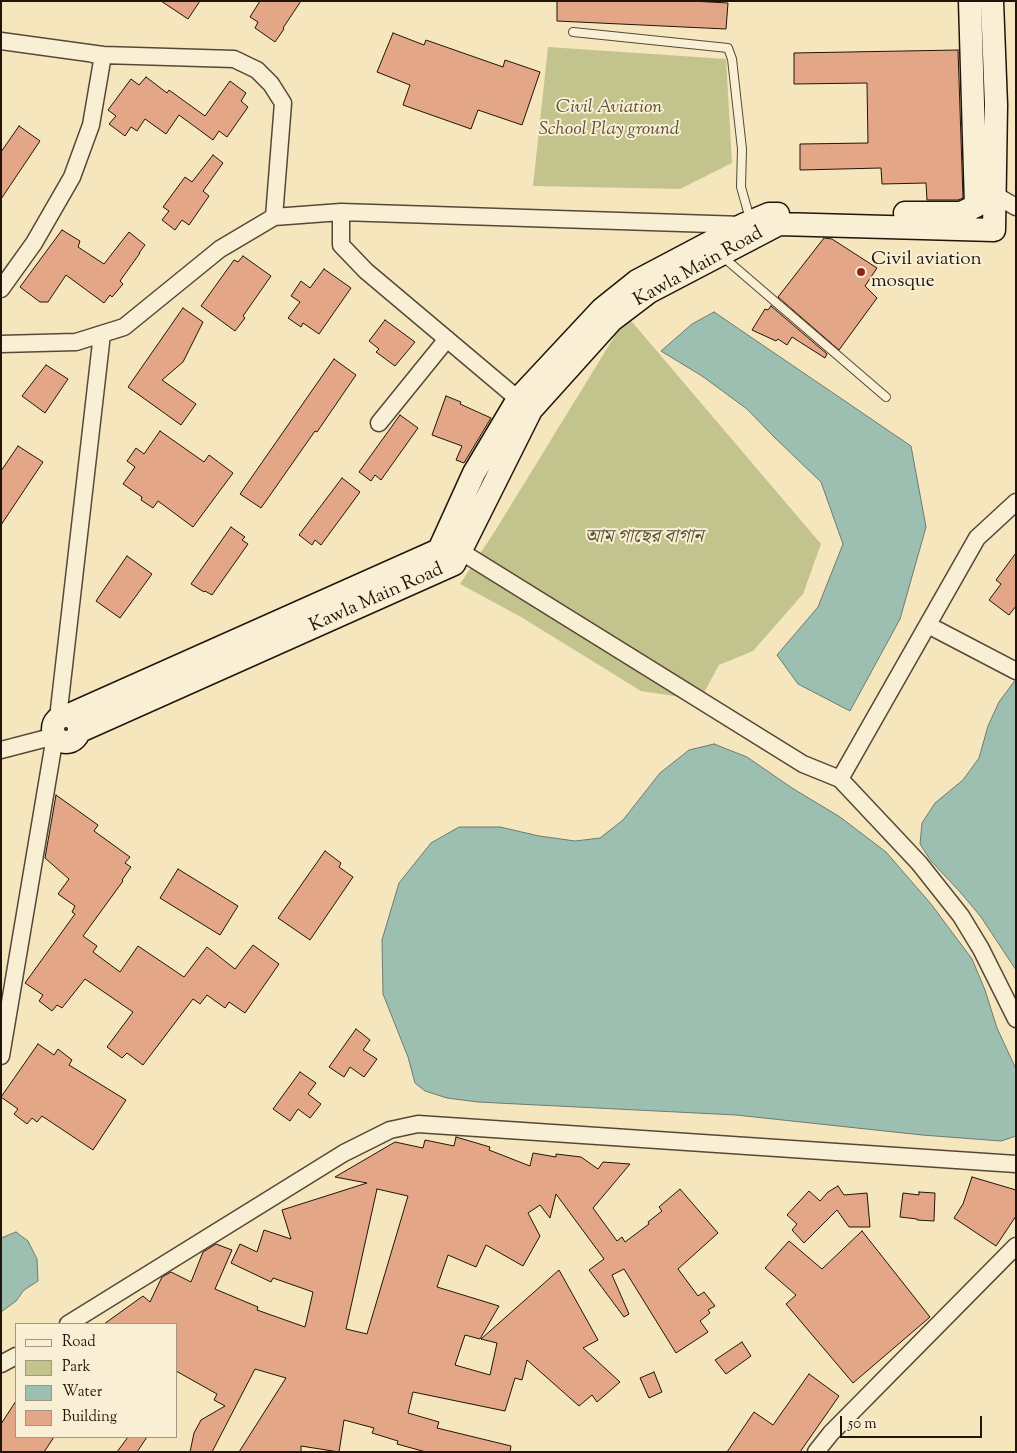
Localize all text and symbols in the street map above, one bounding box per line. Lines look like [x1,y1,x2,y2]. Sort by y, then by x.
park label: Civil Aviation School Play ground [539,98,679,142]
street label: Kawla Main Road [630,223,768,313]
place label: Civil aviation mosque [871,250,982,294]
marker: Civil aviation mosque [855,266,867,278]
park label: আম গাছের বাগান [585,528,703,550]
street label: Kawla Main Road [307,559,447,639]
legend [15,1323,178,1438]
text: Road [62,1332,96,1353]
text: Park [62,1357,91,1378]
text: Water [62,1382,102,1403]
scale bar [842,1406,984,1438]
text: Building [62,1407,117,1428]
text: 50 m [848,1414,877,1435]

